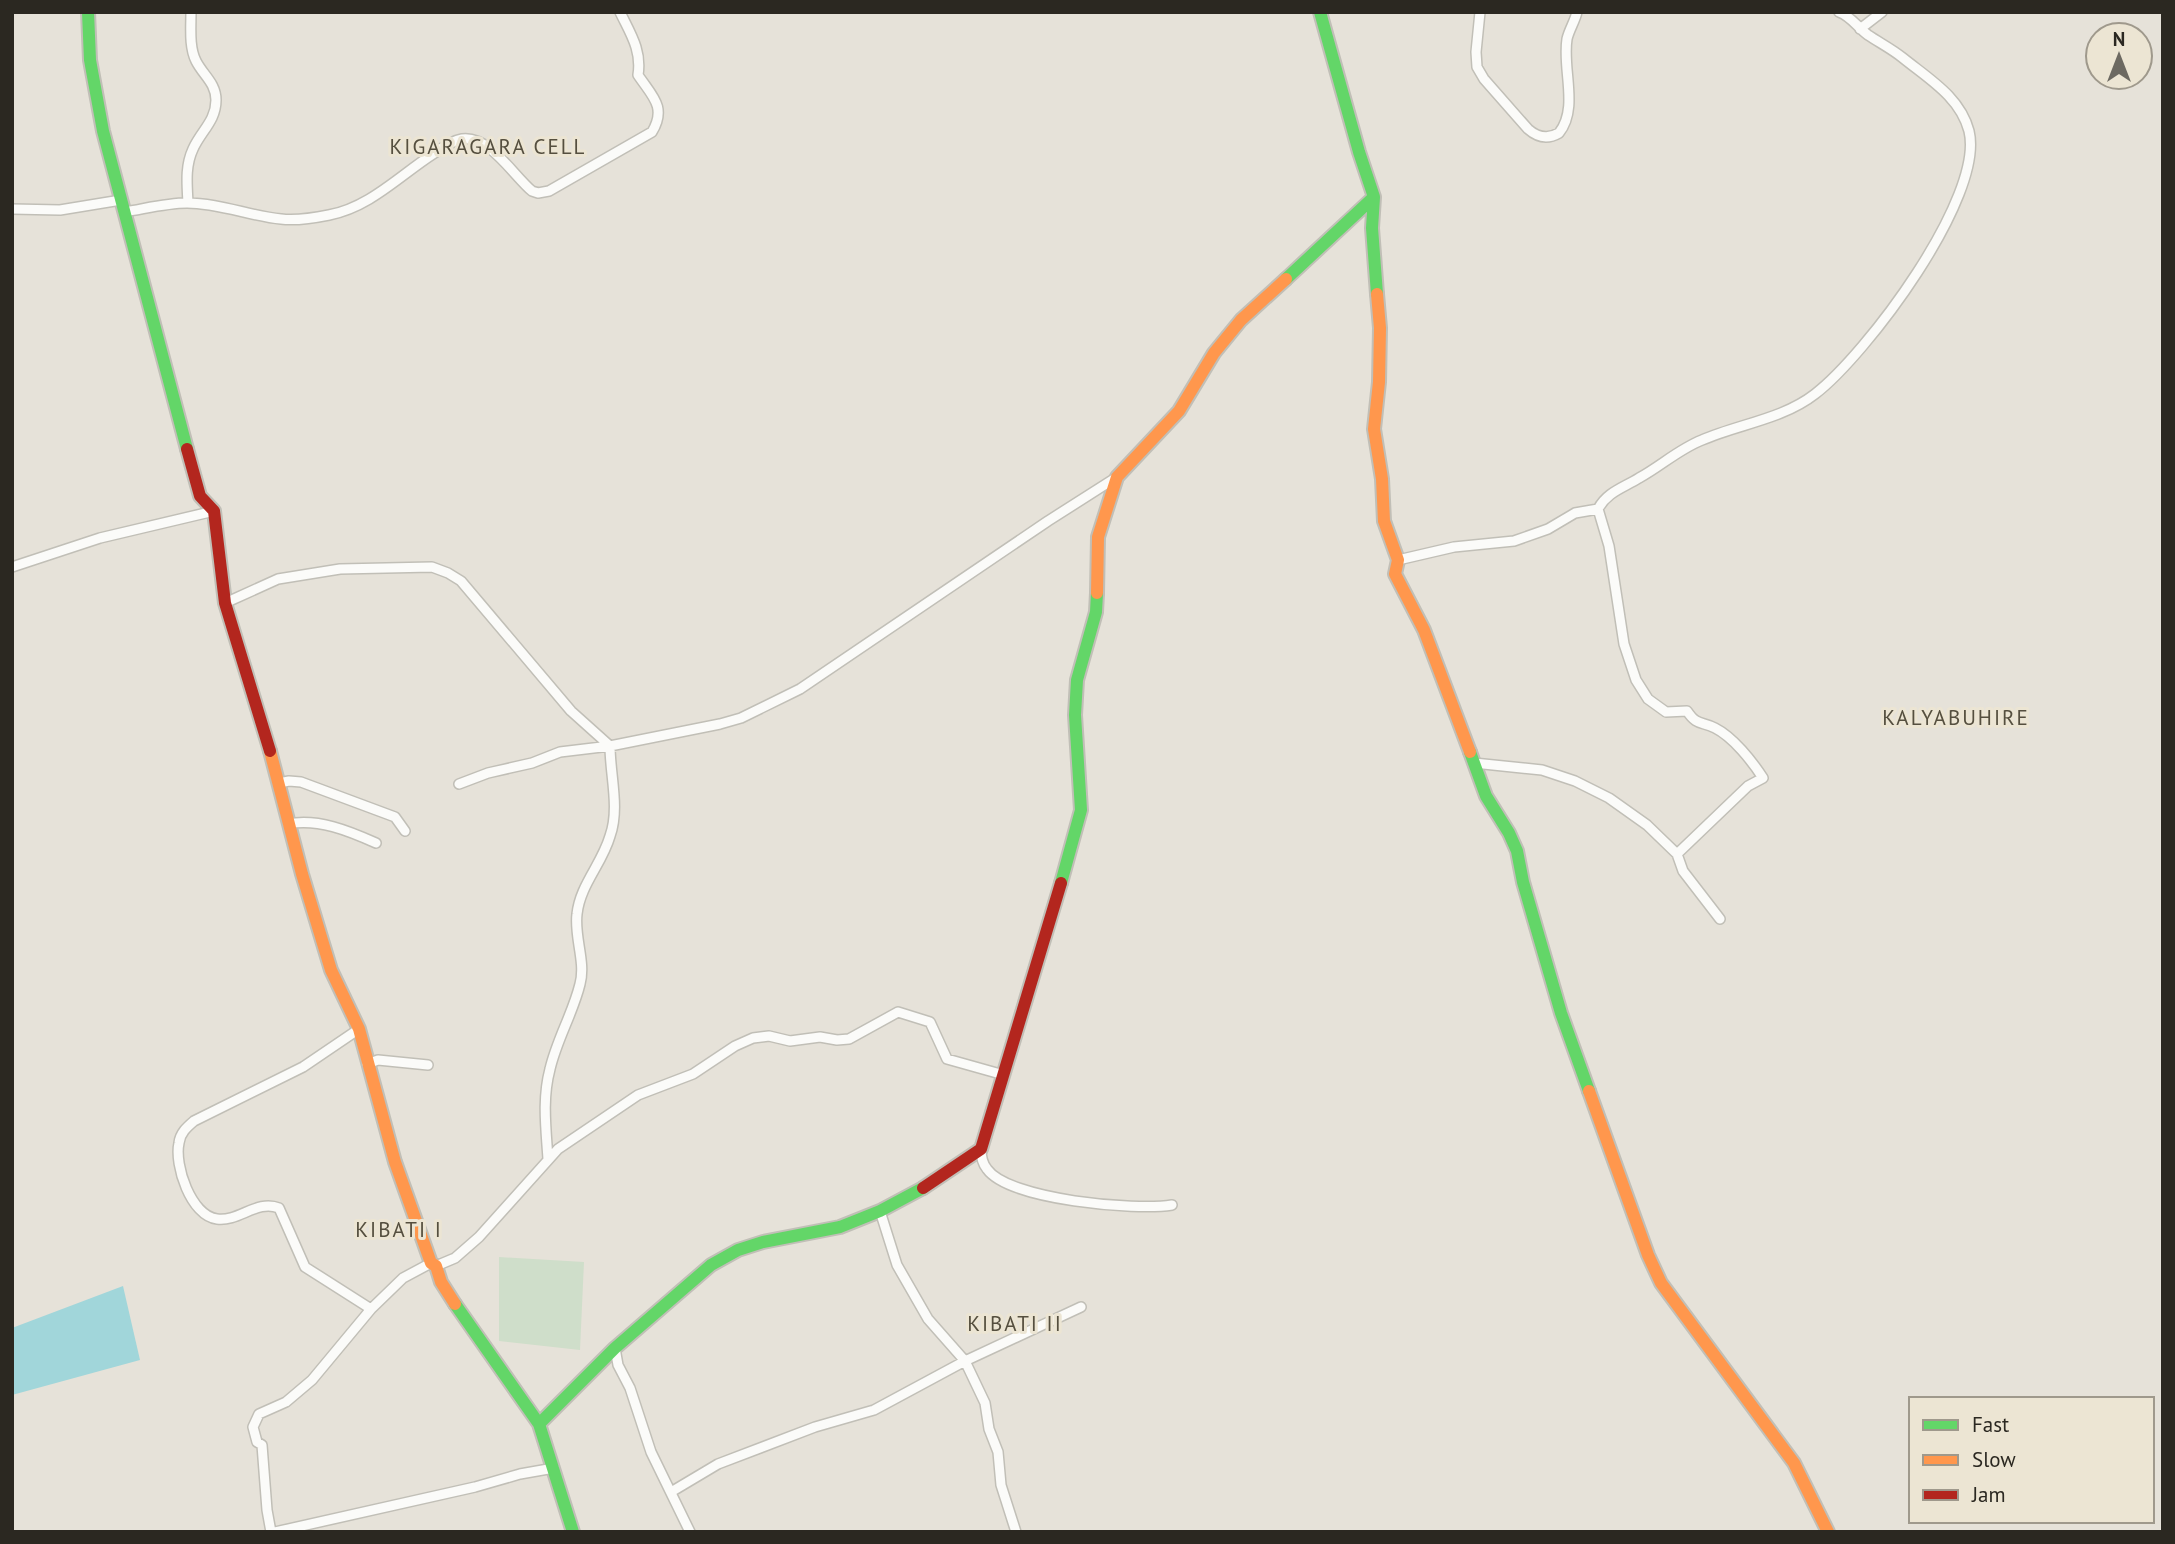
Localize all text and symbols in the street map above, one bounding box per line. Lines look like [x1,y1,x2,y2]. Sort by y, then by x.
north arrow [2084,21,2154,91]
text: N [2113,27,2125,51]
district label: KIGARAGARA CELL [390,133,586,160]
district label: KALYABUHIRE [1882,704,2030,731]
district label: KIBATI I [355,1216,443,1243]
district label: KIBATI II [967,1310,1063,1337]
legend [1909,1397,2154,1523]
text: Fast [1972,1411,2009,1438]
text: Slow [1972,1446,2016,1473]
text: Jam [1971,1481,2006,1508]

